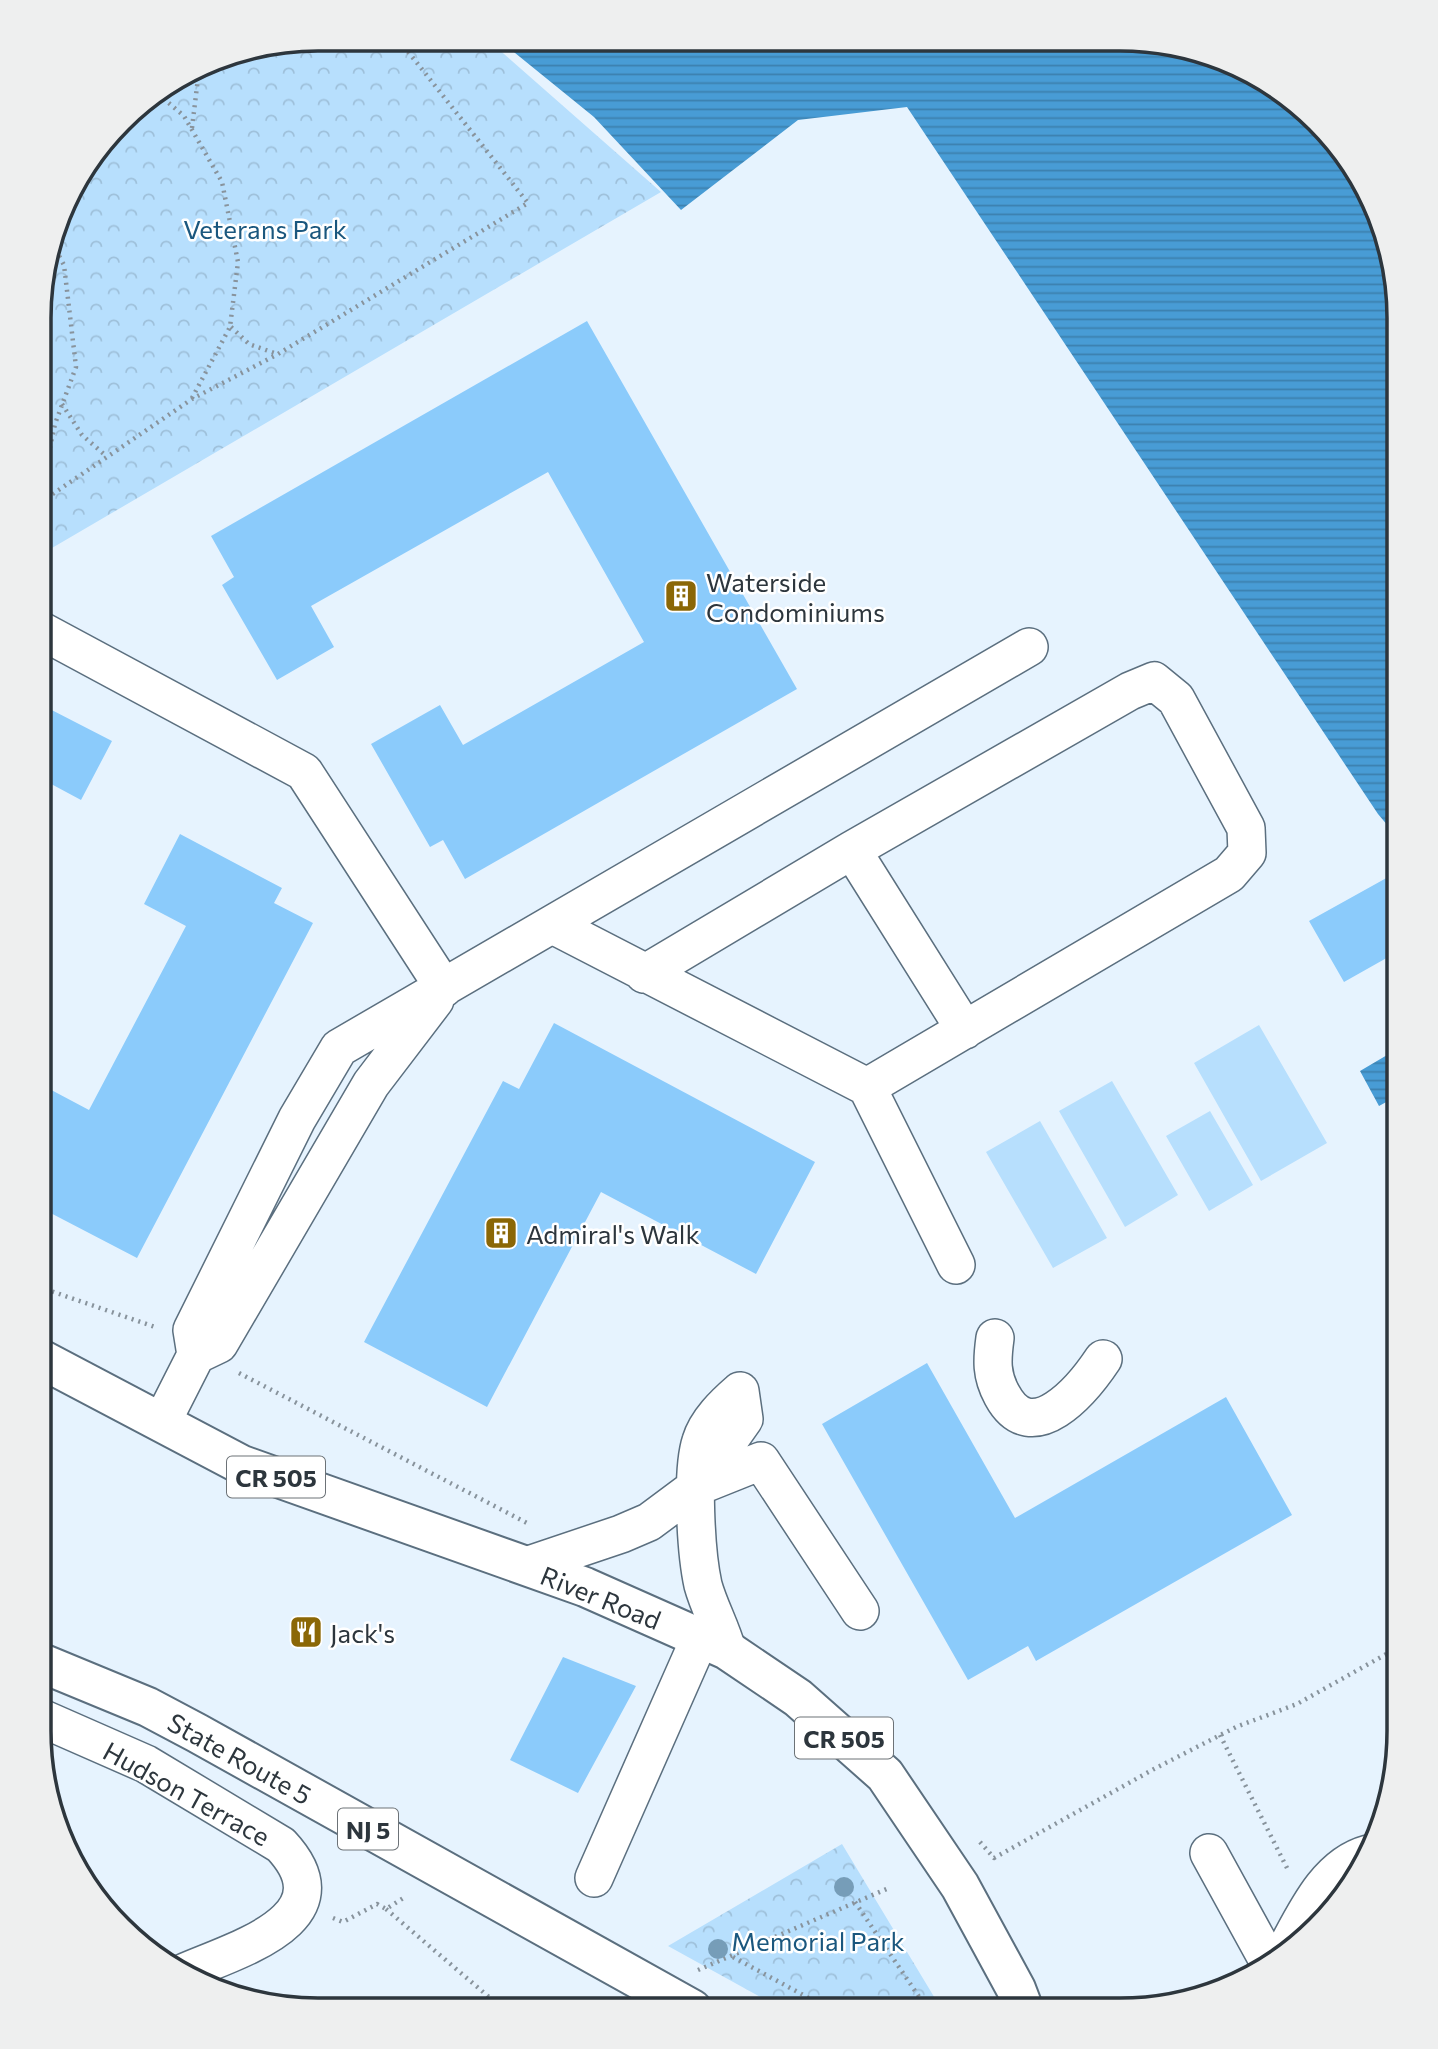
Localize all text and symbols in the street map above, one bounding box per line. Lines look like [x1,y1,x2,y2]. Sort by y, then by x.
park label: Veterans Park [183,213,347,244]
place label: Waterside Condominiums [706,566,885,627]
building icon: Waterside Condominiums [662,577,700,615]
building icon: Admiral's Walk [482,1214,520,1252]
place label: Admiral's Walk [526,1218,700,1249]
road number: CR 505 [227,1456,325,1498]
street label: River Road [536,1559,666,1635]
restaurant icon: Jack's [287,1613,325,1651]
place label: Jack's [330,1617,395,1648]
street label: State Route 5 [163,1706,317,1810]
road number: CR 505 [795,1718,893,1758]
street label: Hudson Terrace [98,1735,276,1851]
road number: NJ 5 [338,1808,398,1850]
park label: Memorial Park [731,1925,905,1956]

